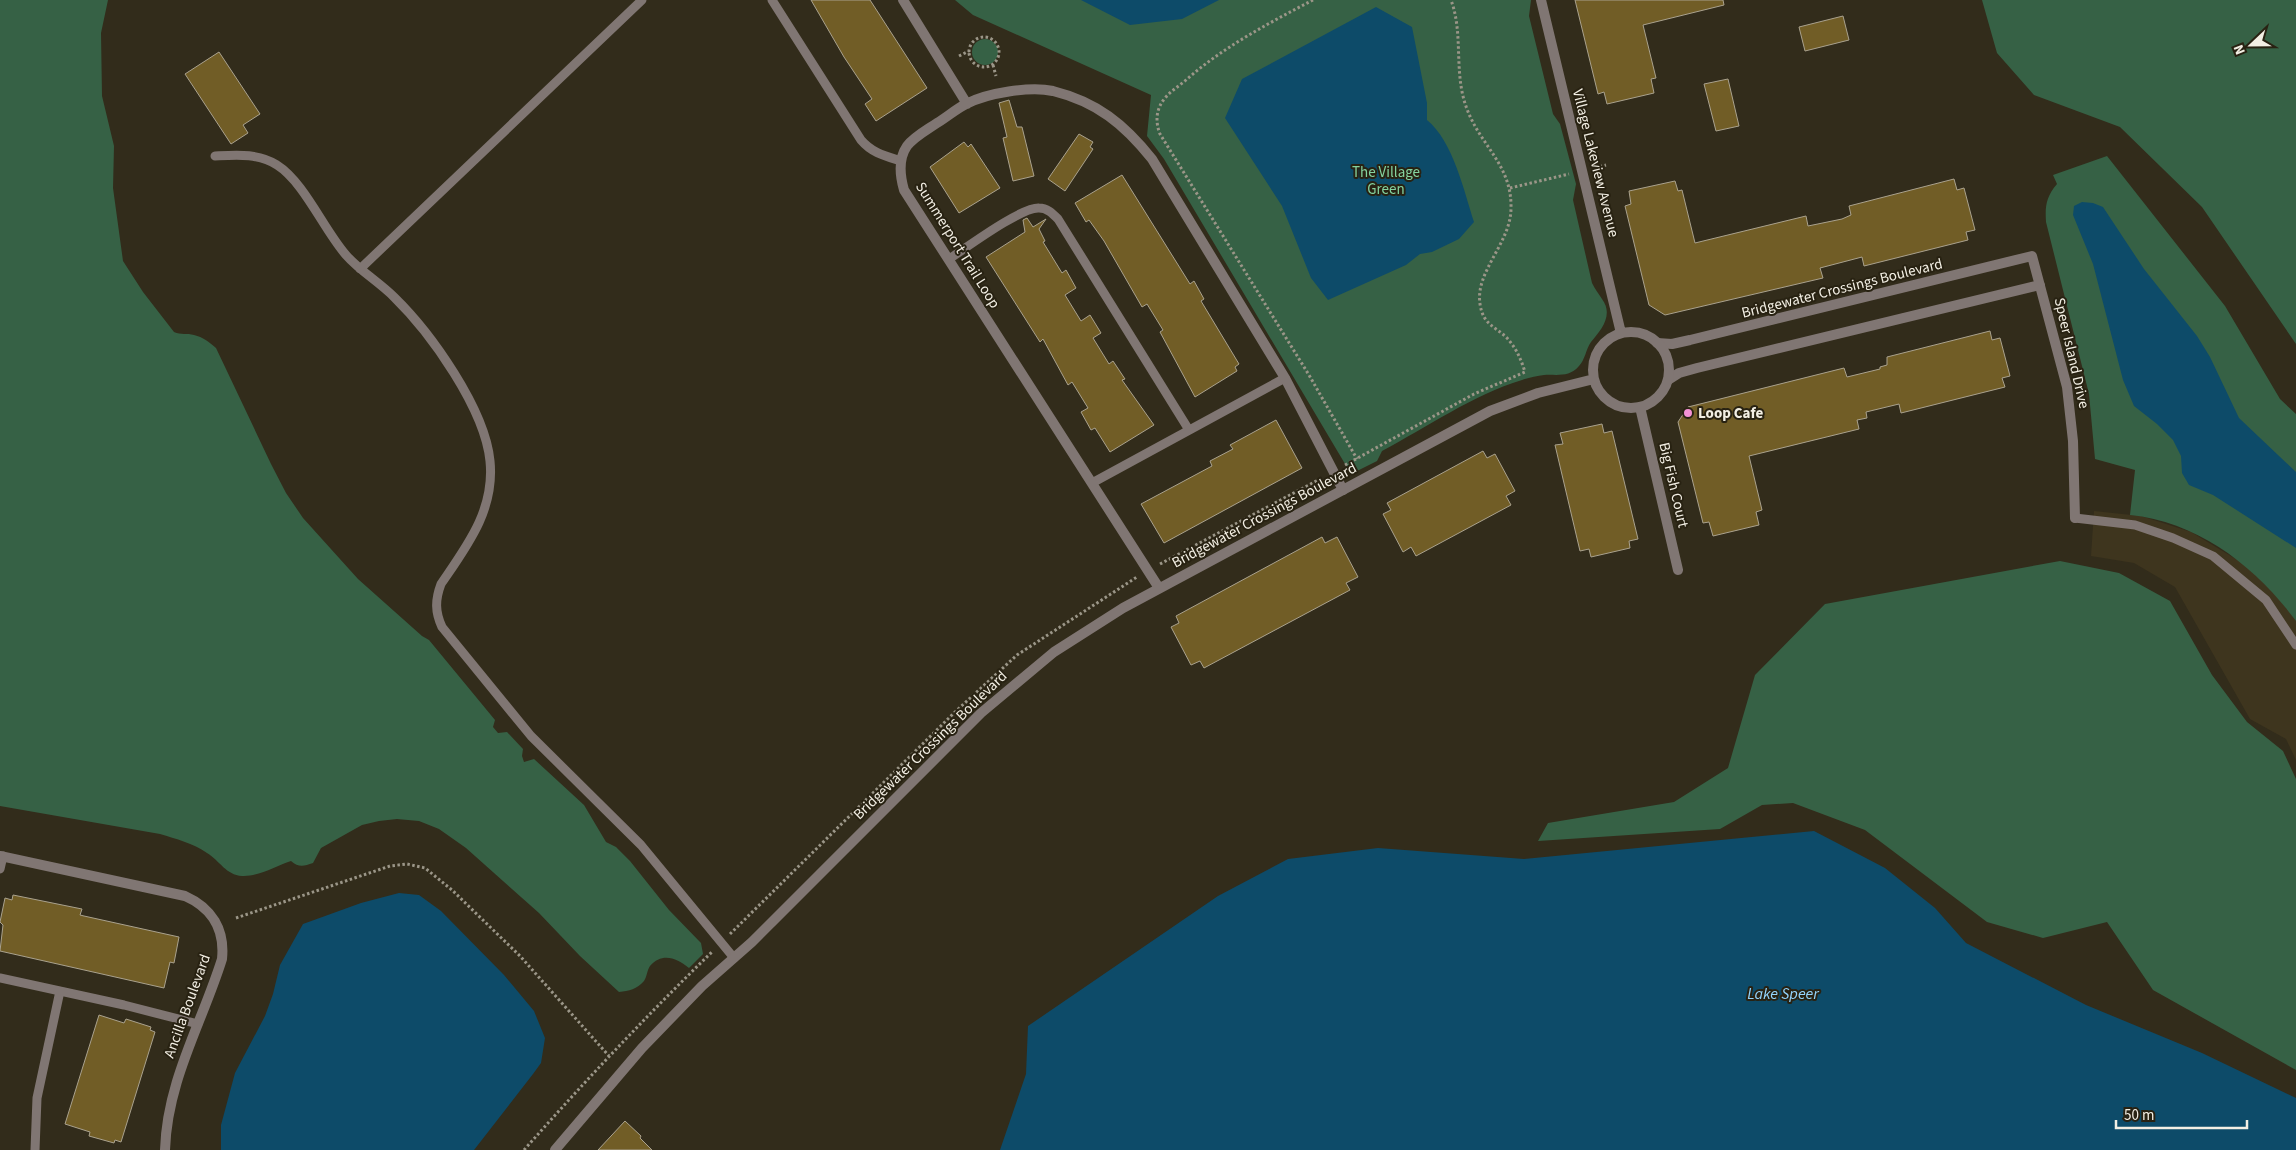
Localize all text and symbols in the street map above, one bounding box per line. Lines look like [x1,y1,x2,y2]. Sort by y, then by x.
north arrow [2226,20,2276,70]
text: N [2229,41,2251,58]
street label: Village Lakeview Avenue [1567,87,1624,239]
park label: The Village Green [1352,162,1420,200]
street label: Summerport Trail Loop [910,178,1005,312]
street label: Bridgewater Crossings Boulevard [1739,253,1945,324]
street label: Speer Island Drive [2049,296,2094,411]
place label: Loop Cafe [1698,403,1763,424]
marker: Loop Cafe [1682,407,1694,419]
street label: Big Fish Court [1654,440,1694,530]
street label: Bridgewater Crossings Boulevard [1168,458,1360,573]
street label: Bridgewater Crossings Boulevard [849,666,1012,825]
street label: Ancilla Boulevard [159,951,216,1061]
water label: Lake Speer [1747,983,1820,1005]
scale bar [2116,1098,2247,1130]
text: 50 m [2124,1105,2154,1126]

